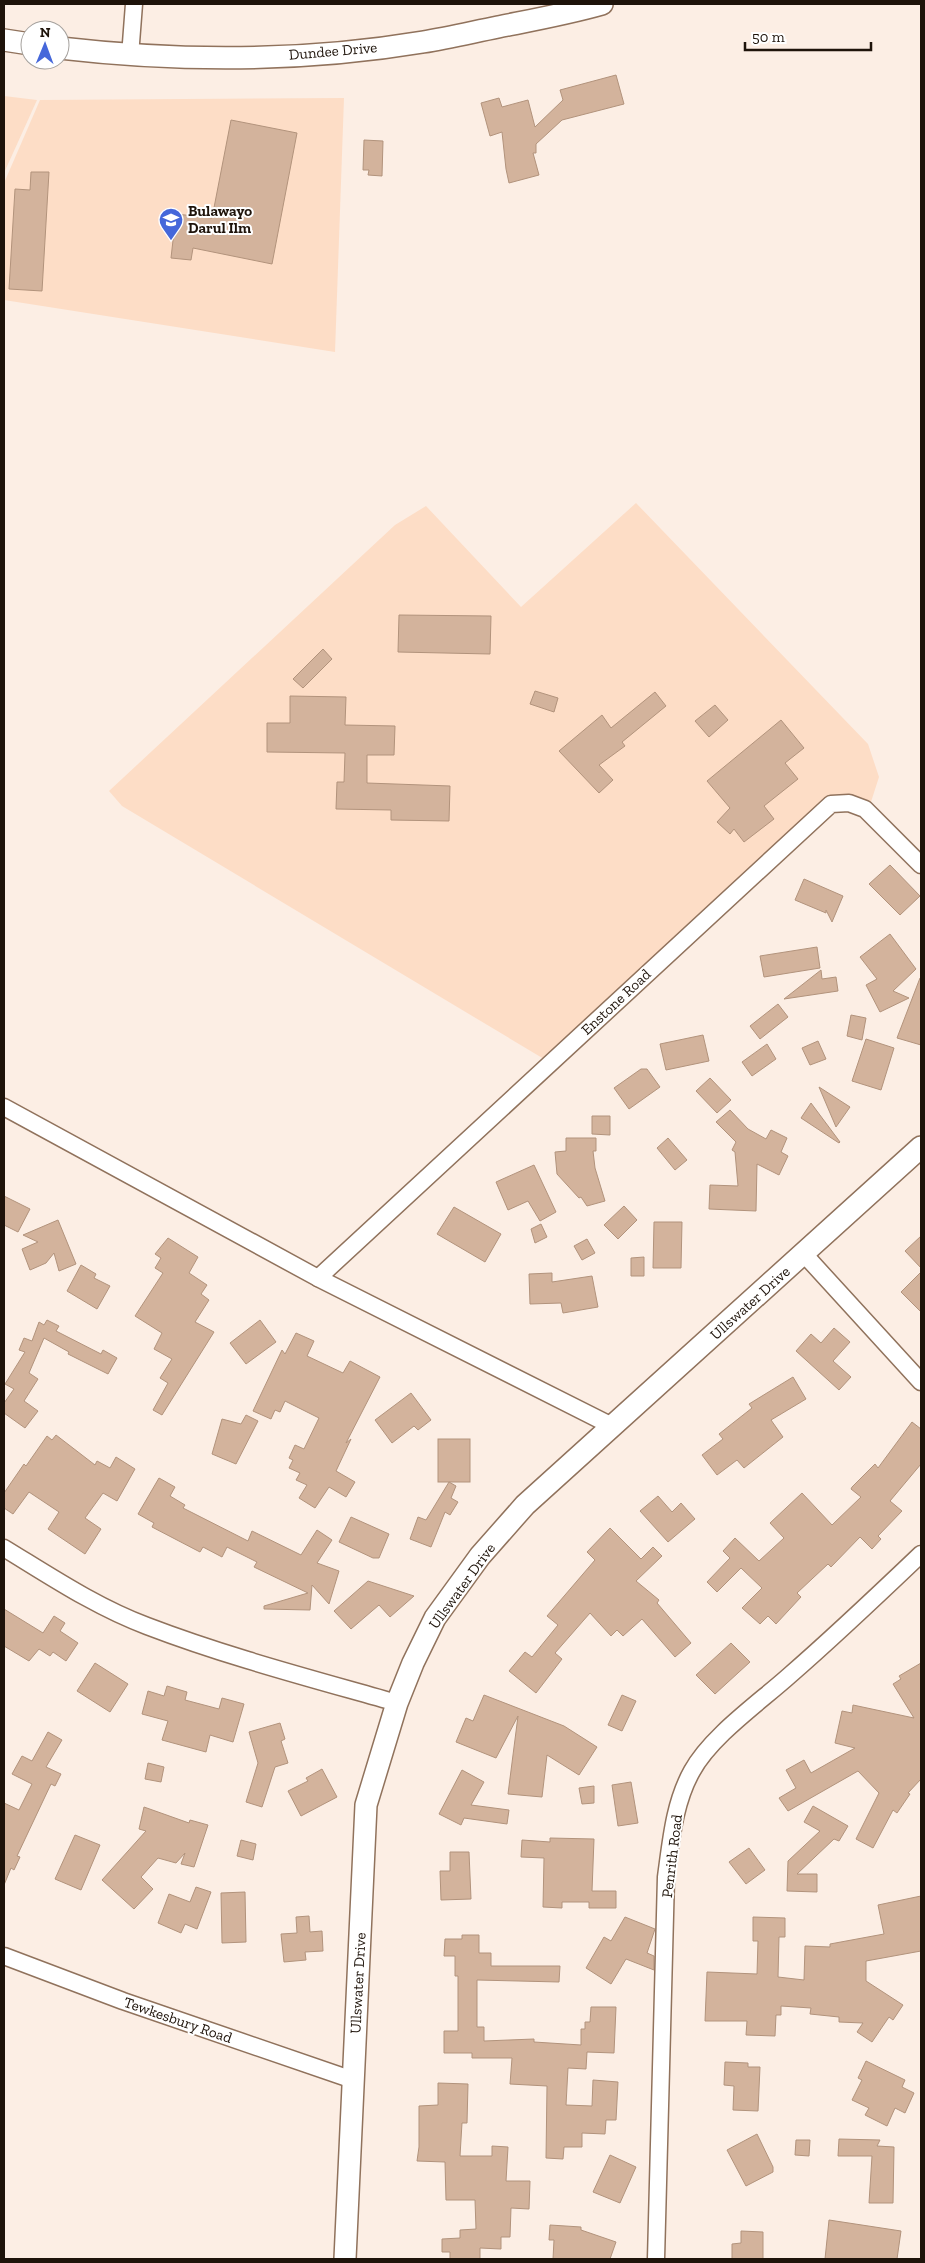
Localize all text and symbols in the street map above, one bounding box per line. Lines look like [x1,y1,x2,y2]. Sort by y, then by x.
north arrow [20,20,70,70]
scale bar [745,20,871,52]
text: N [40,24,51,41]
text: 50 m [752,28,785,46]
street label: Dundee Drive [288,38,378,64]
place label: Bulawayo Darul Ilm [188,202,252,237]
school or university icon: Bulawayo Darul Ilm [158,207,184,241]
street label: Enstone Road [577,965,655,1039]
street label: Ullswater Drive [706,1262,794,1344]
street label: Ullswater Drive [425,1540,499,1632]
street label: Penrith Road [658,1813,686,1899]
street label: Ullswater Drive [346,1932,370,2034]
street label: Tewkesbury Road [121,1993,235,2047]

